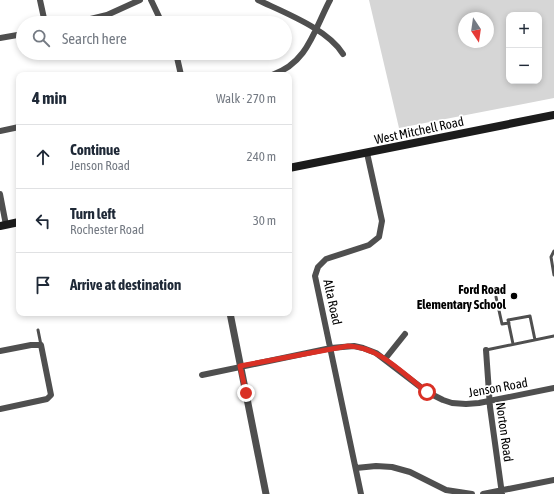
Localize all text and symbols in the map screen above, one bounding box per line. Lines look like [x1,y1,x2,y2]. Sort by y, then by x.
north arrow [458,12,494,48]
map controls [506,12,542,84]
button: + [506,12,542,48]
search box [16,16,292,60]
icon: search [30,27,52,49]
text: Search here [62,30,127,47]
button: − [506,48,542,84]
text: 4 min [32,88,67,108]
text: Walk · 270 m [216,91,276,106]
street label: West Mitchell Road [373,114,465,147]
text: Continue [70,141,120,158]
icon: ahead [32,146,54,168]
text: 240 m [247,149,276,164]
text: Jenson Road [70,158,130,173]
text: Turn left [70,205,116,222]
icon: left [32,210,54,232]
text: 30 m [253,213,276,228]
text: Rochester Road [70,222,144,237]
icon: arrive [32,274,54,296]
text: Arrive at destination [70,276,181,293]
street label: Alta Road [320,278,345,326]
place label: Ford Road Elementary School [417,282,507,312]
marker: Ford Road Elementary School [509,291,519,301]
street label: Jenson Road [467,375,529,400]
route start [418,383,436,401]
route end [237,384,255,402]
street label: Norton Road [493,401,516,463]

